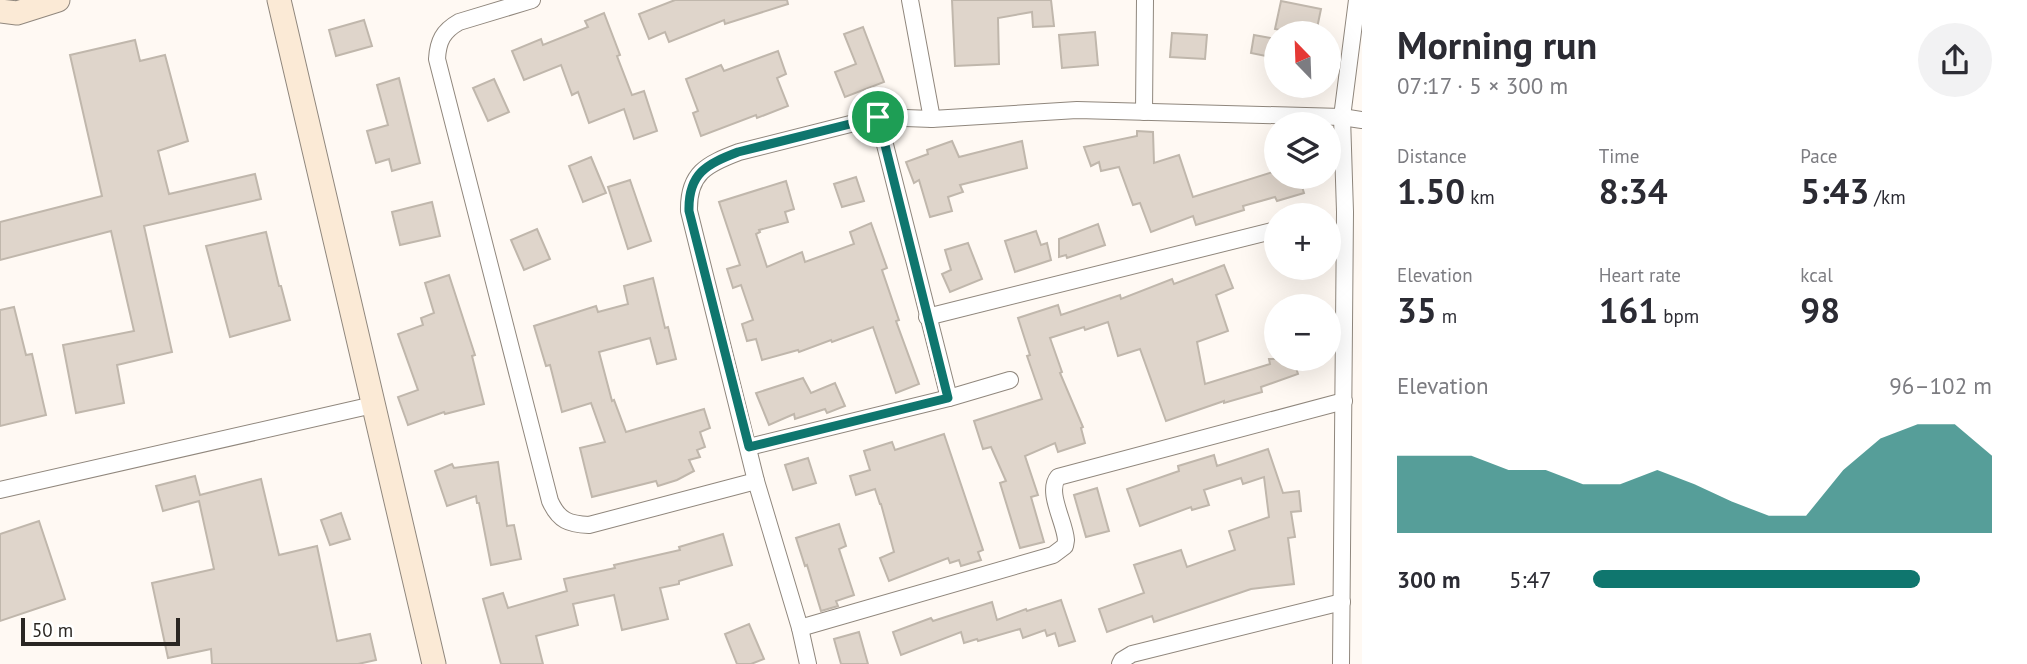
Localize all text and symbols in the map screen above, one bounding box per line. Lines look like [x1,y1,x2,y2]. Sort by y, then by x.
text: Morning run [1397,20,1597,69]
north arrow [1264,21,1340,98]
map controls [1264,21,1341,371]
button: share [1918,23,1992,97]
text: 07:17 · 5 × 300 m [1397,71,1568,100]
pin [848,87,908,147]
icon: arrive [859,98,897,136]
button: layers [1264,112,1341,189]
text: Distance [1397,144,1467,168]
text: Time [1599,144,1639,168]
text: Pace [1800,144,1838,168]
text: 1.50 [1397,168,1465,214]
text: 8:34 [1599,168,1668,214]
text: 5:43 [1800,168,1869,214]
text: km [1465,185,1495,209]
text: /km [1869,185,1906,209]
button: + [1264,203,1341,280]
text: Elevation [1397,263,1473,287]
text: Heart rate [1599,263,1681,287]
text: kcal [1800,263,1833,287]
text: 35 [1397,287,1437,333]
text: 161 [1599,287,1658,333]
text: 98 [1800,287,1840,333]
button: − [1264,294,1341,371]
text: m [1437,304,1457,328]
text: bpm [1658,304,1699,328]
text: Elevation [1397,371,1489,400]
text: 96–102 m [1889,371,1992,400]
text: 300 m [1397,565,1460,594]
text: 5:47 [1509,565,1552,594]
scale bar [21,615,180,647]
text: 50 m [32,618,73,642]

